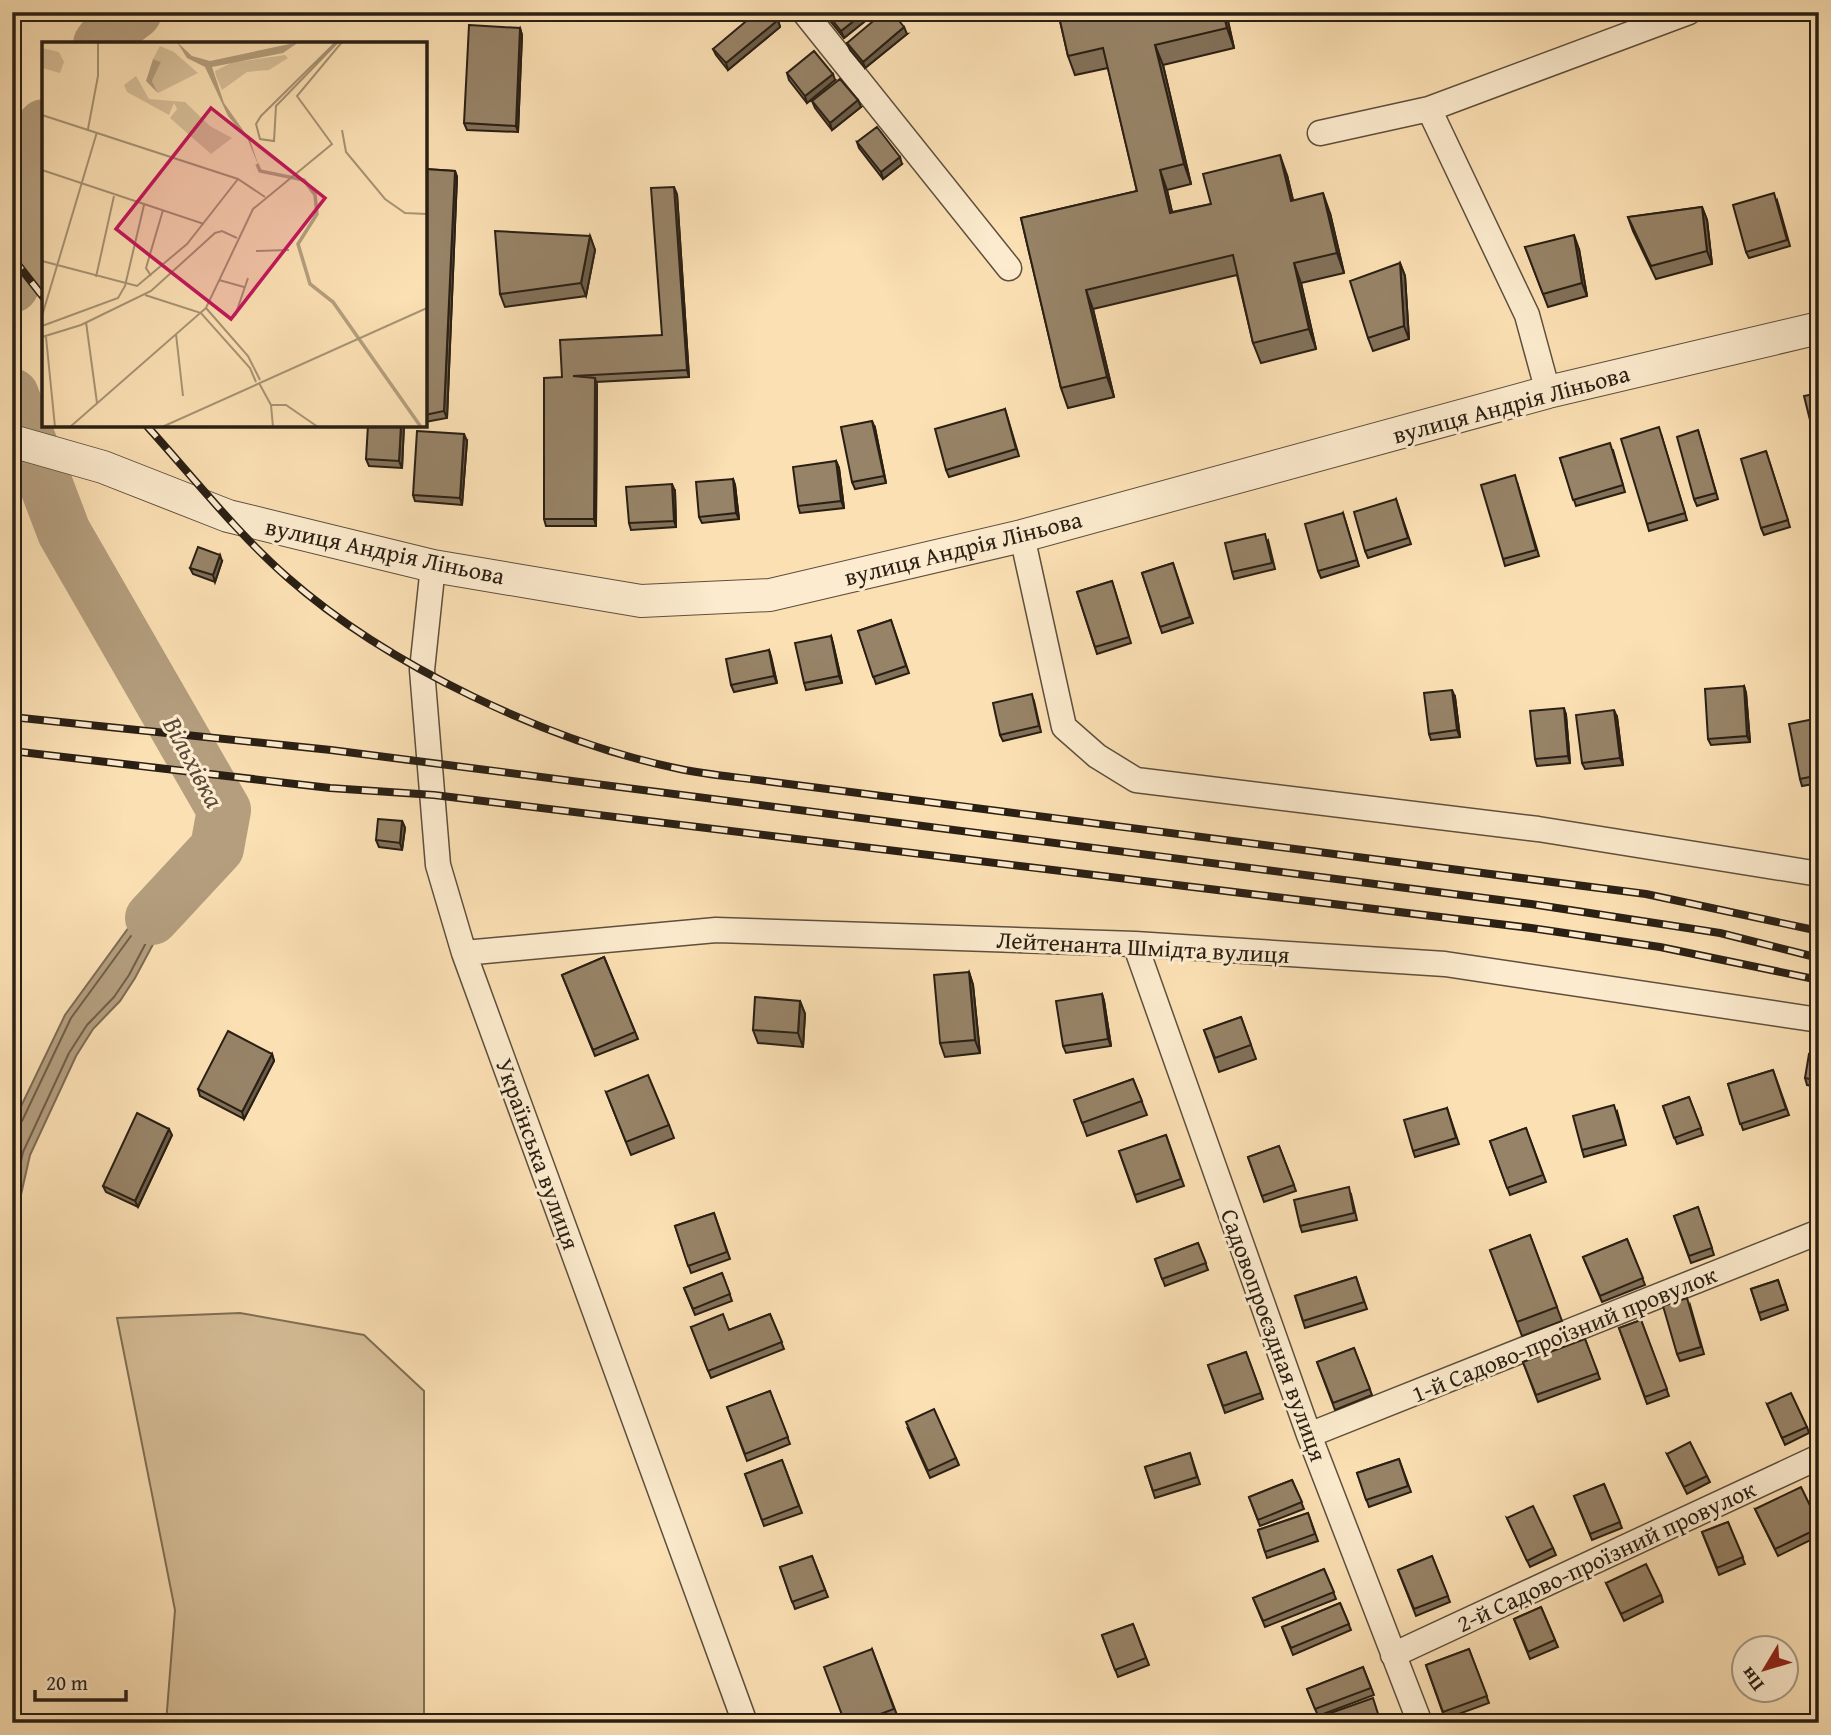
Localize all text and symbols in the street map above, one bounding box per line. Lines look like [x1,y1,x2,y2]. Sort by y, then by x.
inset map [42,42,427,427]
street label: вулиця Андрія Ліньова [1389,355,1634,452]
street label: вулиця Андрія Ліньова [841,501,1086,594]
street label: вулиця Андрія Ліньова [262,509,508,594]
water label: Вільхівка [153,709,234,815]
street label: Лейтенанта Шмідта вулиця [995,922,1291,972]
street label: Українська вулиця [487,1053,589,1255]
street label: Садовопроєздная вулиця [1212,1204,1336,1466]
street label: 1-й Садово-проїзний провулок [1406,1257,1722,1411]
street label: 2-й Садово-проїзний провулок [1451,1471,1762,1641]
north arrow [1730,1634,1800,1704]
scale bar [35,1658,126,1702]
text: Пн [1733,1661,1770,1698]
text: 20 m [46,1667,88,1698]

